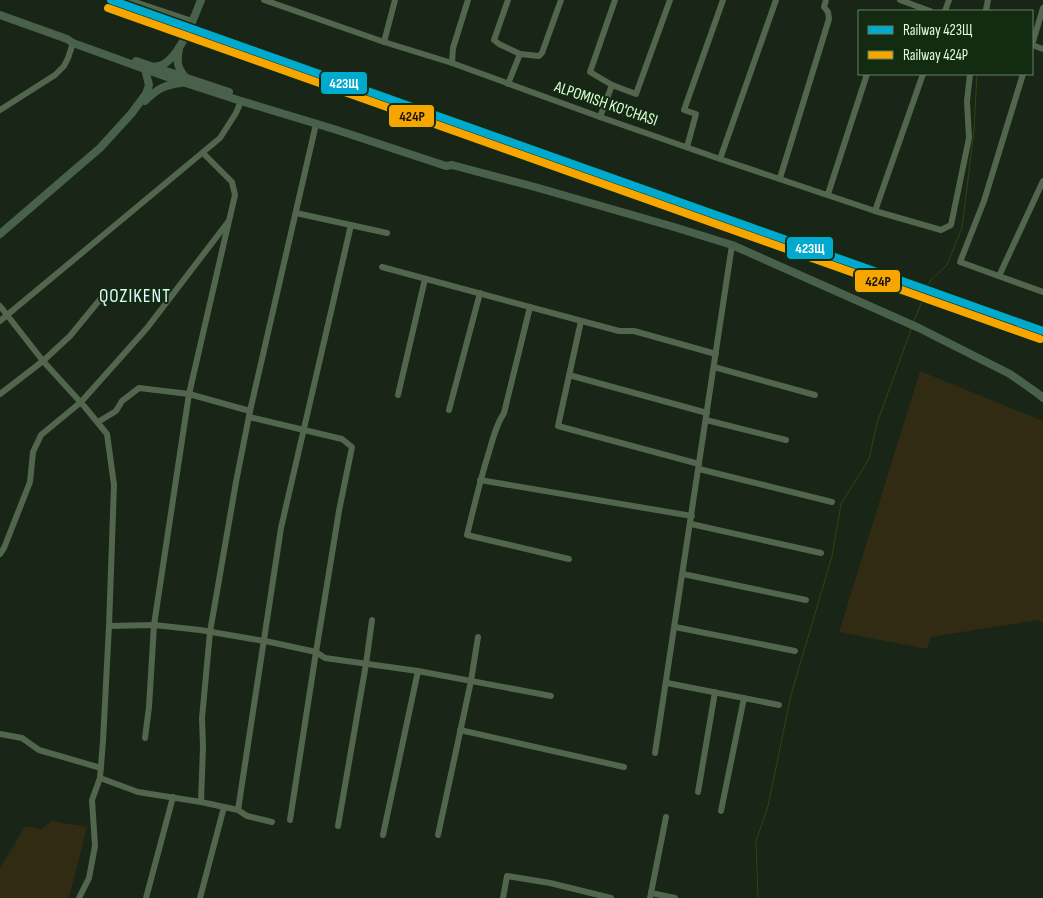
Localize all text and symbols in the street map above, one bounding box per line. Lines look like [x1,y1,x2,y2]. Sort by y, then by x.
legend [858,10,1033,75]
text: Railway 423Щ [903,21,973,40]
text: Railway 424Р [903,46,968,65]
line badge: 423Щ [320,71,368,95]
text: 423Щ [329,75,359,92]
street label: ALPOMISH KO'CHASI [551,77,660,131]
line badge: 424Р [388,104,435,128]
text: 424Р [399,108,425,125]
line badge: 423Щ [786,236,834,260]
text: 423Щ [795,240,825,257]
line badge: 424Р [854,269,901,293]
text: 424Р [865,273,891,290]
district label: QOZIKENT [99,285,171,308]

